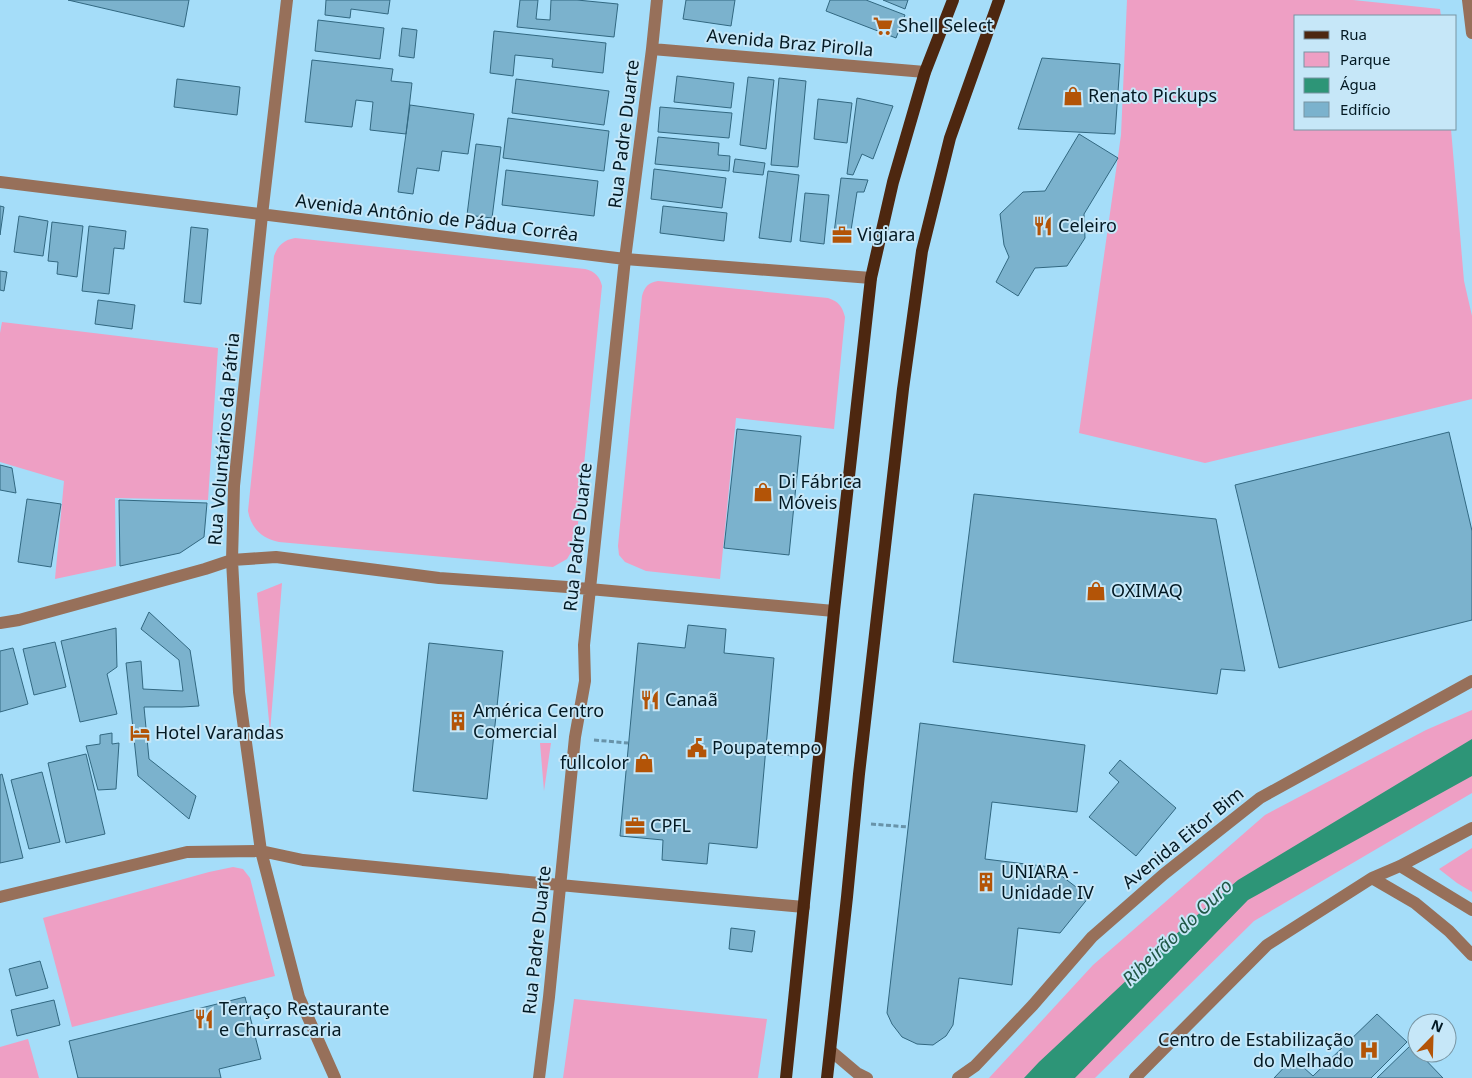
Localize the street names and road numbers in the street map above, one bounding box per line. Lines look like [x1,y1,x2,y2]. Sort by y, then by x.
street label: Avenida Braz Pirolla [706,23,874,61]
street label: Rua Padre Duarte [602,58,644,210]
street label: Avenida Antônio de Pádua Corrêa [294,188,580,246]
street label: Rua Voluntários da Pátria [202,331,244,546]
street label: Rua Padre Duarte [557,461,597,612]
street label: Avenida Eitor Bim [1117,781,1248,894]
street label: Rua Padre Duarte [516,864,556,1015]

